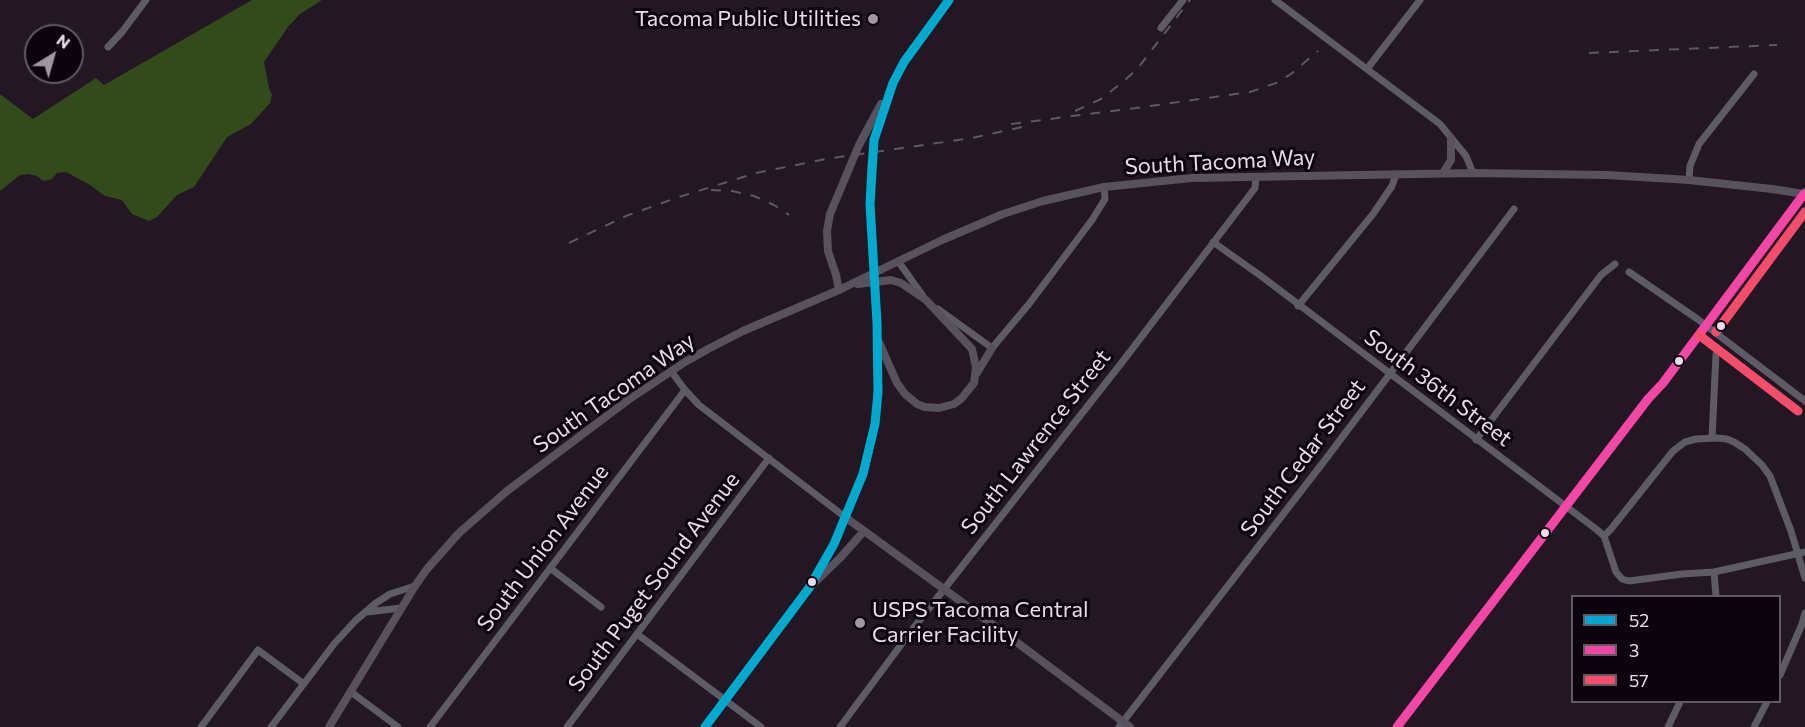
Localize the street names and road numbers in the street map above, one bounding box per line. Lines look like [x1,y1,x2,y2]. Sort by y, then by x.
street label: South Tacoma Way [1124,144,1316,180]
street label: South 36th Street [1359,324,1517,452]
street label: South Tacoma Way [528,327,700,459]
street label: South Lawrence Street [956,344,1116,540]
street label: South Cedar Street [1235,374,1371,542]
street label: South Union Avenue [472,459,614,637]
street label: South Puget Sound Avenue [563,467,745,697]

